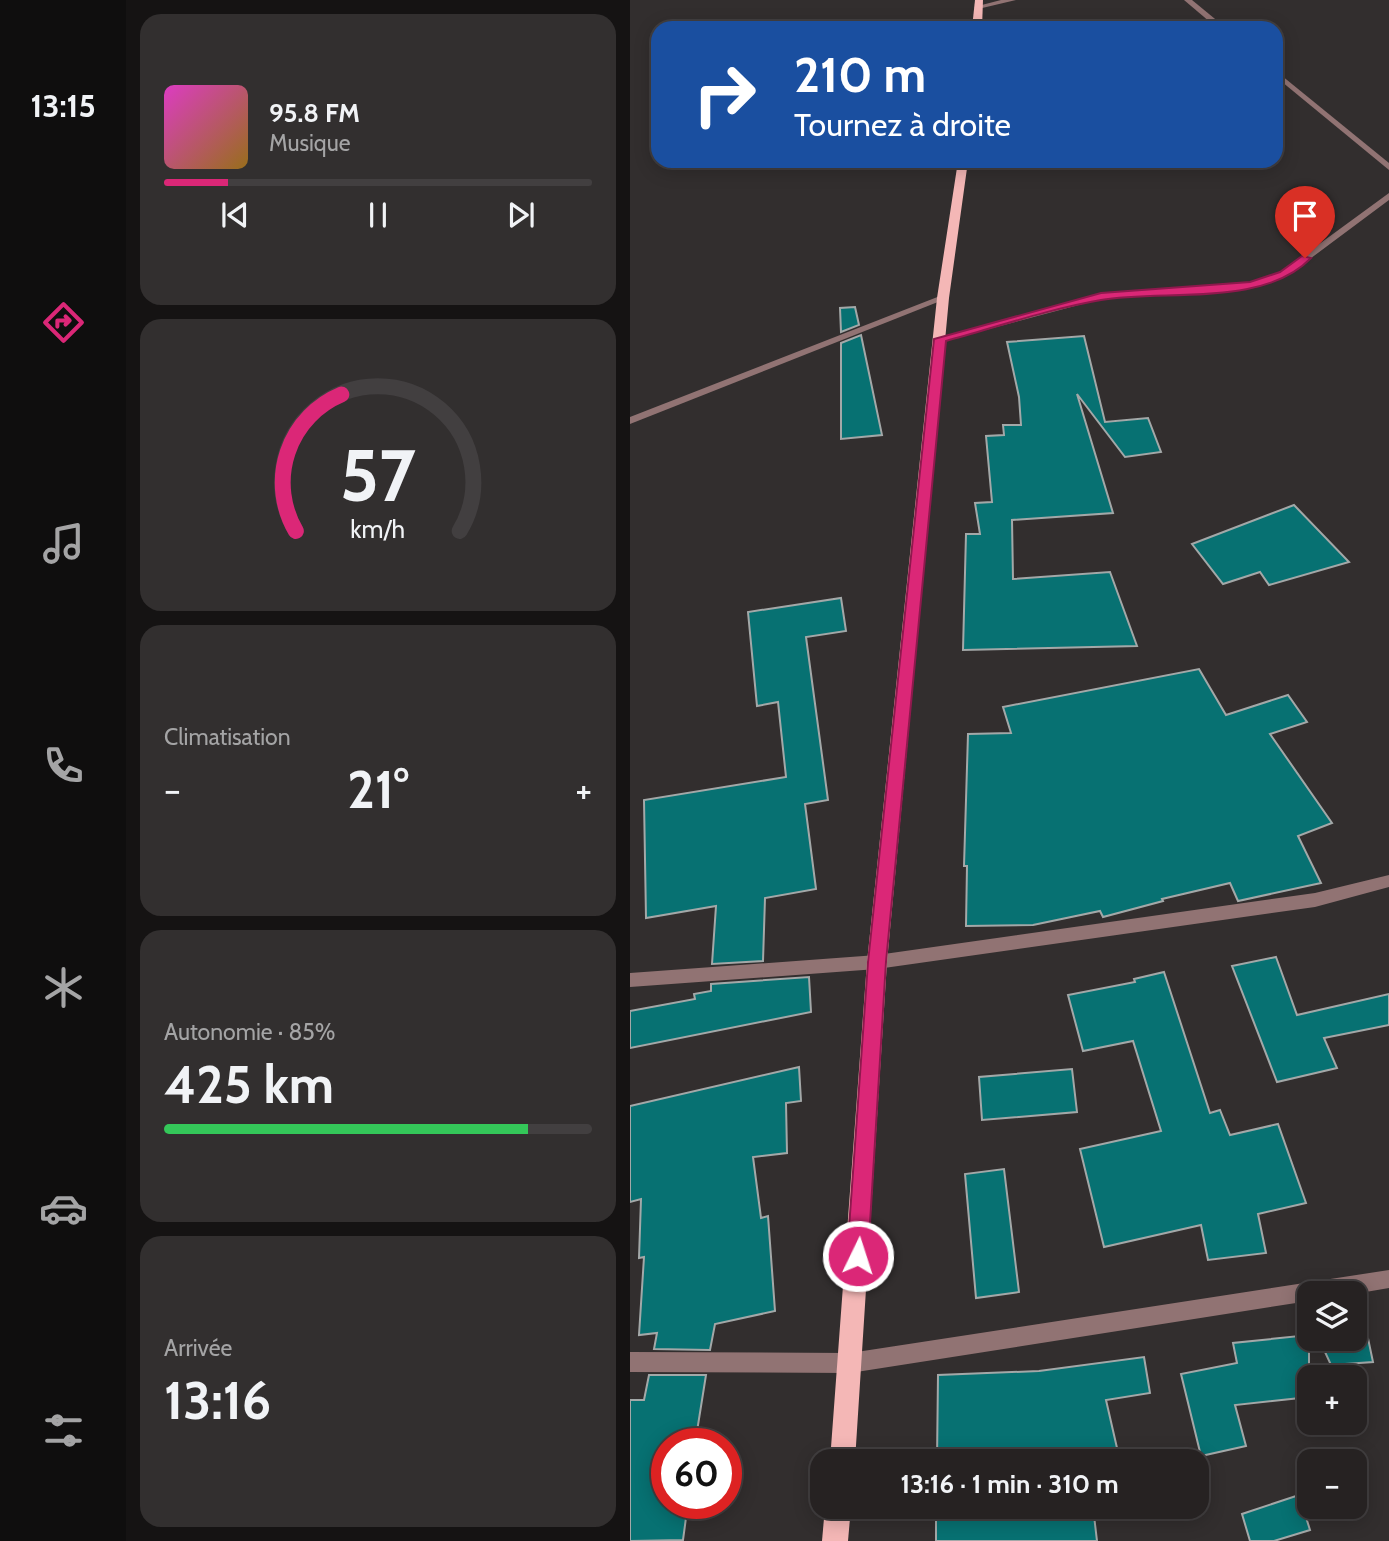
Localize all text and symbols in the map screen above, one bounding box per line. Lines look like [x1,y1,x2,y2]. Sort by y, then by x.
text: 210 m [794,45,926,104]
icon: right [679,49,770,140]
text: 13:15 [30,86,96,125]
text: 95.8 FM [269,97,360,129]
text: Tournez à droite [794,105,1011,144]
text: Musique [269,129,351,157]
pin [1275,186,1335,258]
icon: previous [216,196,254,234]
icon: pause [359,196,397,234]
icon: next [502,196,540,234]
icon: arrive [1286,197,1324,235]
icon: directions [39,298,88,347]
text: 57 [340,432,416,520]
text: km/h [351,514,405,544]
icon: music [39,519,88,568]
text: Climatisation [164,723,291,751]
icon: phone [39,741,88,790]
text: 21° [347,758,409,821]
text: − [164,766,181,813]
text: + [575,766,592,813]
icon: climate [39,963,88,1012]
text: Autonomie · 85% [164,1018,335,1046]
text: 425 km [164,1053,334,1116]
icon: car [39,1184,88,1233]
position arrow [821,1219,895,1293]
map controls [1297,1281,1367,1519]
button: layers [1297,1281,1367,1351]
text: Arrivée [164,1334,232,1362]
button: + [1297,1365,1367,1435]
text: 13:16 [164,1369,271,1432]
icon: filters [39,1406,88,1455]
speed limit sign: 60 [651,1428,742,1519]
button: − [1297,1449,1367,1519]
text: 13:16 · 1 min · 310 m [900,1468,1119,1500]

